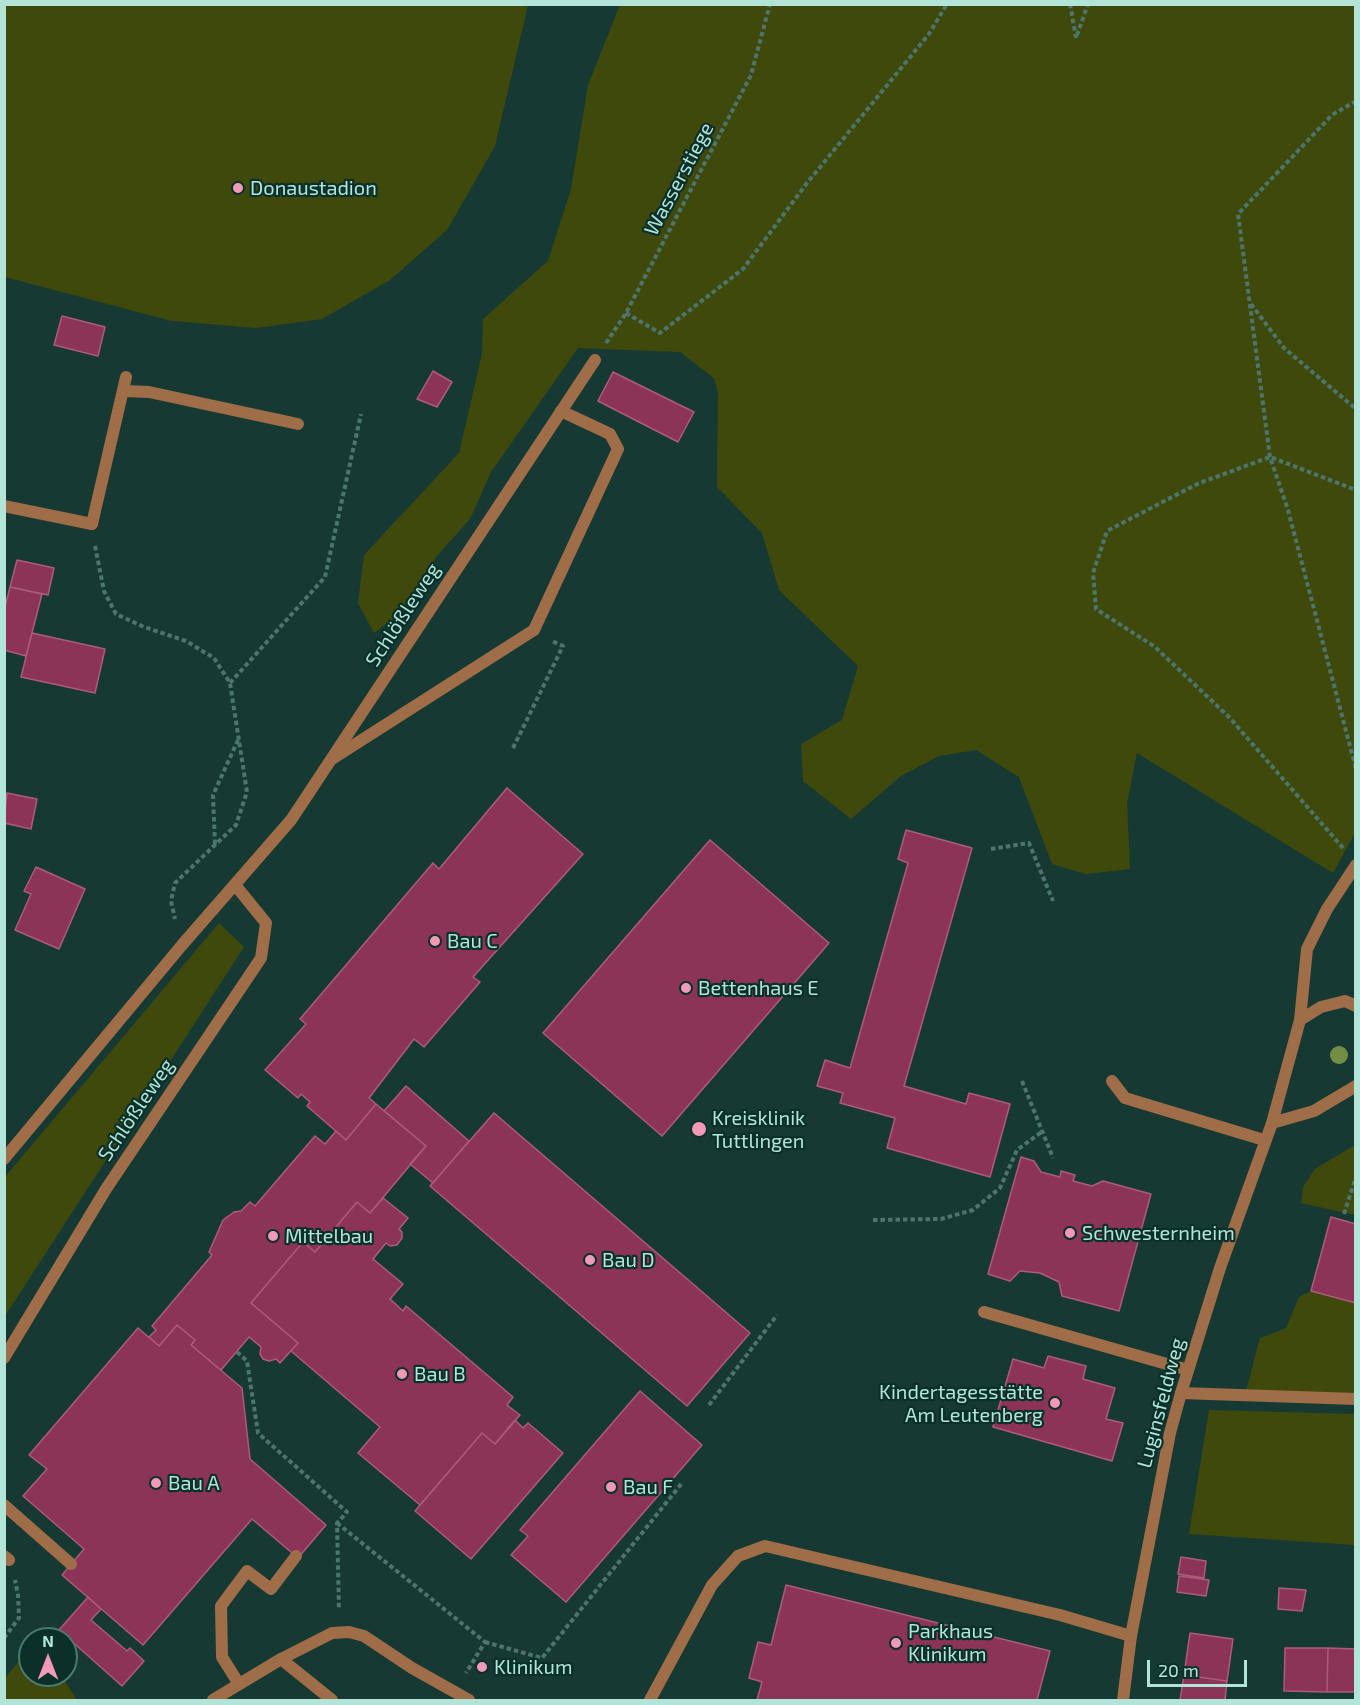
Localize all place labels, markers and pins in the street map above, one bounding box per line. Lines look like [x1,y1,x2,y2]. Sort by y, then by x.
place label: Donaustadion [250,176,377,200]
marker: Donaustadion [231,181,245,195]
place label: Bau C [447,929,498,953]
marker: Bau C [428,934,442,948]
place label: Bettenhaus E [698,976,819,1000]
marker: Bettenhaus E [679,981,693,995]
place label: Kreisklinik Tuttlingen [712,1106,805,1153]
marker: Kreisklinik Tuttlingen [690,1120,708,1138]
place label: Schwesternheim [1082,1221,1235,1245]
place label: Mittelbau [285,1224,373,1248]
marker: Schwesternheim [1063,1226,1077,1240]
marker: Mittelbau [266,1229,280,1243]
place label: Bau D [602,1248,655,1272]
marker: Bau D [583,1253,597,1267]
place label: Bau B [414,1362,466,1386]
marker: Bau B [395,1367,409,1381]
place label: Kindertagesstätte Am Leutenberg [879,1380,1043,1427]
marker: Kindertagesstätte Am Leutenberg [1048,1396,1062,1410]
place label: Bau A [168,1471,220,1495]
place label: Bau F [623,1475,673,1499]
marker: Bau A [149,1476,163,1490]
marker: Bau F [604,1480,618,1494]
place label: Parkhaus Klinikum [908,1619,993,1666]
marker: Parkhaus Klinikum [889,1636,903,1650]
place label: Klinikum [494,1655,572,1679]
marker: Klinikum [475,1660,489,1674]

